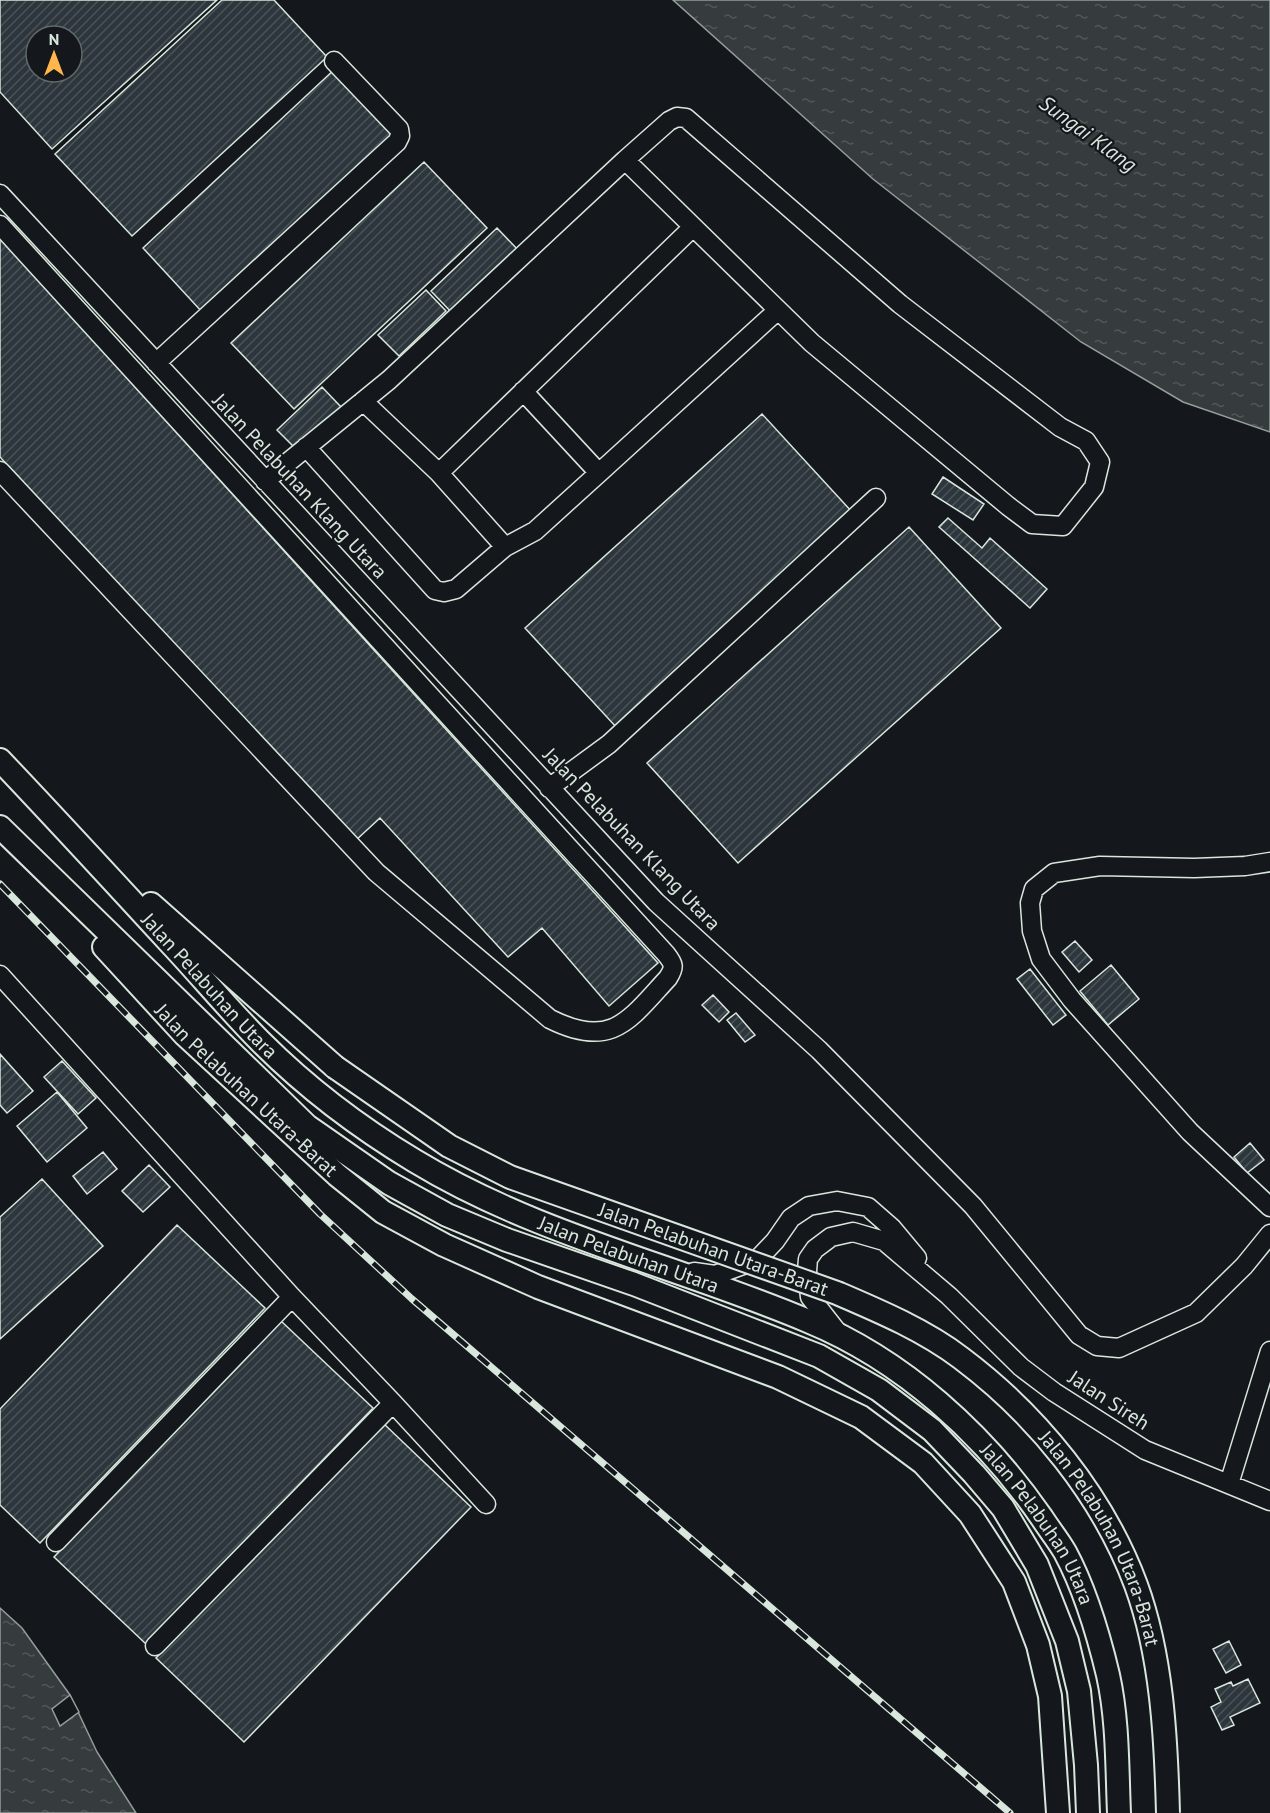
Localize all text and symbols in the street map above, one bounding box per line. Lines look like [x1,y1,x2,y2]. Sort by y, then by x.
north arrow [24,24,84,84]
text: N [49,29,59,49]
water label: Sungai Klang [1034,89,1143,178]
street label: Jalan Pelabuhan Klang Utara [206,387,393,584]
street label: Jalan Pelabuhan Klang Utara [537,741,726,936]
street label: Jalan Pelabuhan Utara [135,907,283,1064]
street label: Jalan Pelabuhan Utara-Barat [149,997,344,1182]
street label: Jalan Pelabuhan Utara-Barat [595,1196,831,1302]
street label: Jalan Pelabuhan Utara [535,1210,721,1298]
street label: Jalan Sireh [1063,1364,1155,1436]
street label: Jalan Pelabuhan Utara-Barat [1033,1424,1166,1649]
street label: Jalan Pelabuhan Utara [974,1437,1100,1608]

